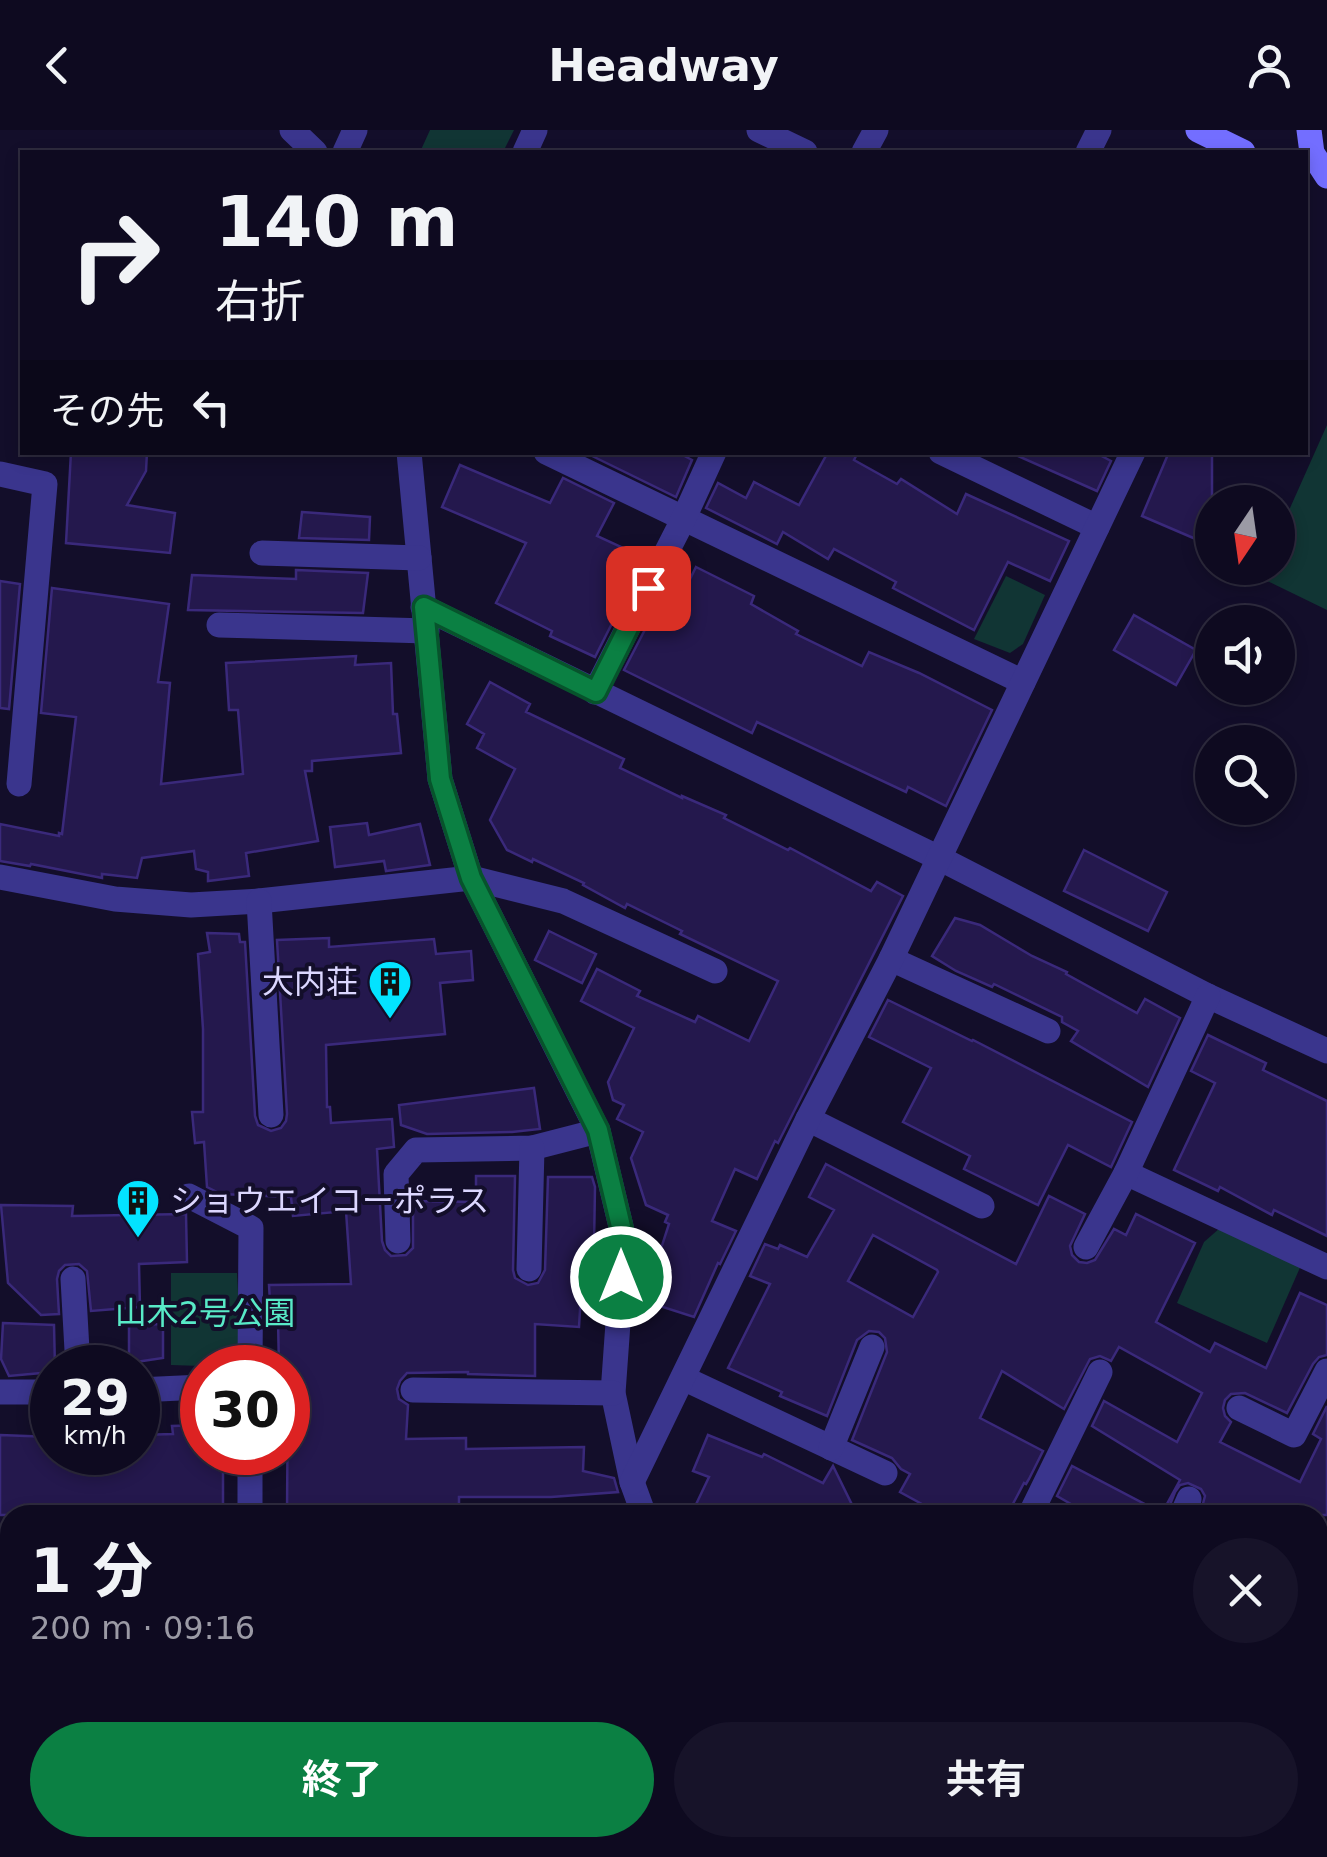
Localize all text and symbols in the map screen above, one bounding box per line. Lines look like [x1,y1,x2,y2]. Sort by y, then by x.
icon: back [30,38,85,93]
icon: person [1242,38,1297,93]
text: Headway [548,39,779,92]
text: 140 m [215,181,458,263]
icon: right [50,190,180,320]
text: 右折 [215,275,305,328]
icon: left [184,380,239,435]
text: その先 [50,389,164,433]
north arrow [1195,485,1295,585]
map controls [1195,485,1295,825]
pin [606,546,691,631]
icon: arrive [621,561,676,616]
button: sound [1195,605,1295,705]
button: search [1195,725,1295,825]
building icon: 大内荘 [367,959,413,1020]
place label: 大内荘 [262,963,358,1001]
building icon: ショウエイコーポラス [115,1178,161,1239]
place label: ショウエイコーポラス [170,1182,489,1220]
position arrow [569,1225,673,1329]
park label: 山木2号公園 [115,1294,295,1332]
speed limit sign: 30 [180,1345,310,1475]
text: 29 [60,1369,130,1427]
text: km/h [63,1421,127,1450]
text: 1 分 [30,1536,153,1606]
button: close [1193,1538,1298,1643]
text: 200 m · 09:16 [30,1609,255,1647]
button: 終了 [30,1722,654,1837]
button: 共有 [674,1722,1298,1837]

